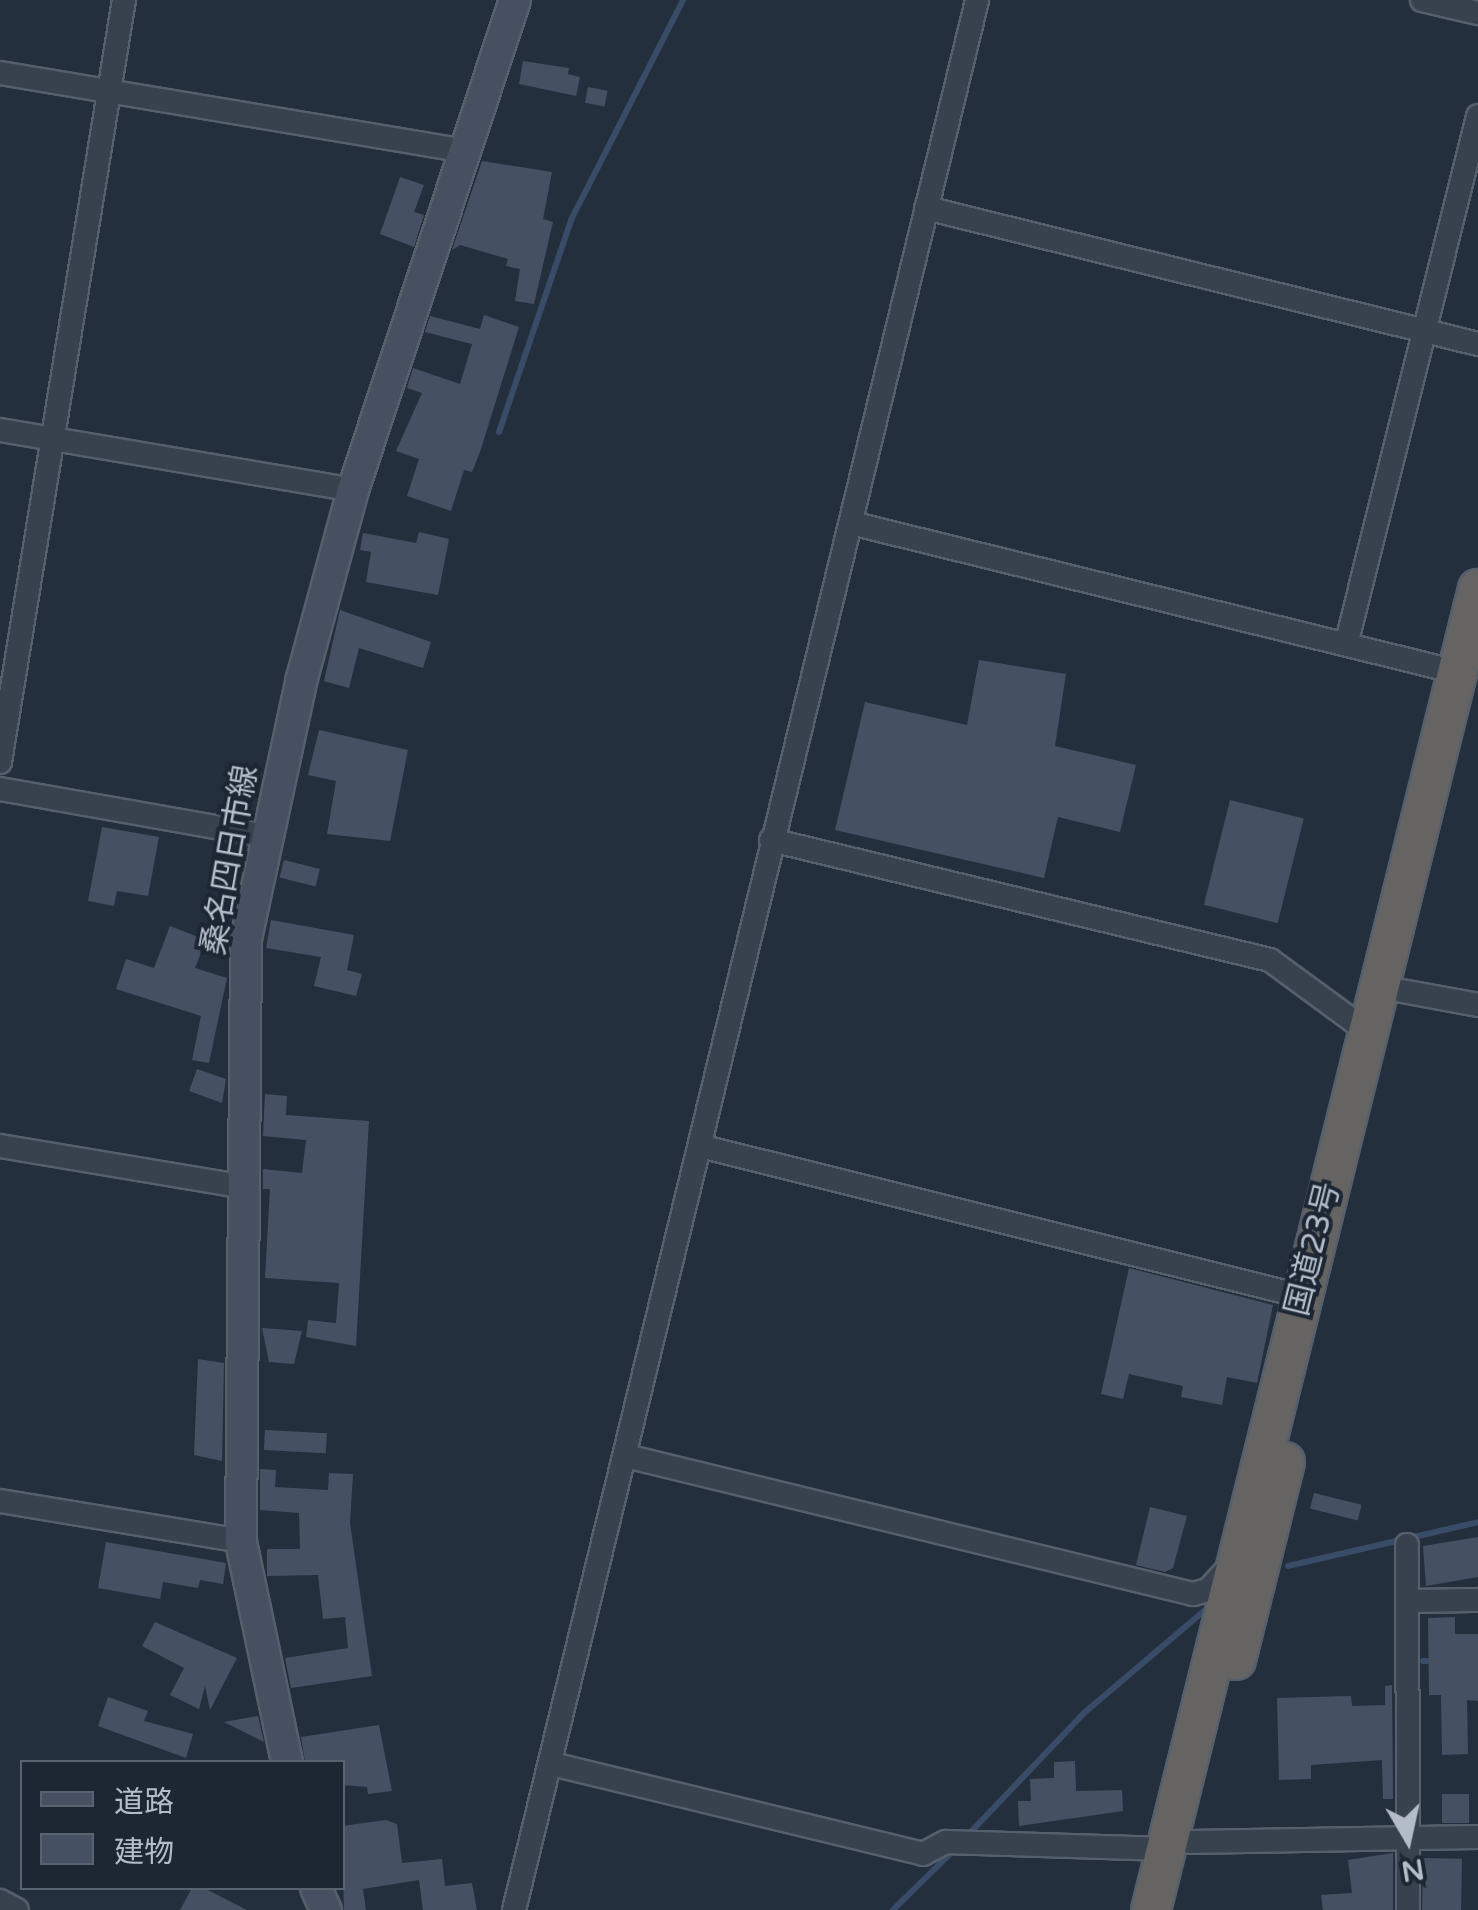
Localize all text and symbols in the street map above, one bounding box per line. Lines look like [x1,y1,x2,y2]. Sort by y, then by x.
street label: 桑名四日市線 [194,762,266,958]
street label: 国道23号 [1278,1178,1348,1320]
legend [20,1760,345,1890]
text: 道路 [114,1784,174,1821]
north arrow [1358,1790,1458,1890]
text: 建物 [114,1834,174,1871]
text: N [1399,1851,1426,1888]

